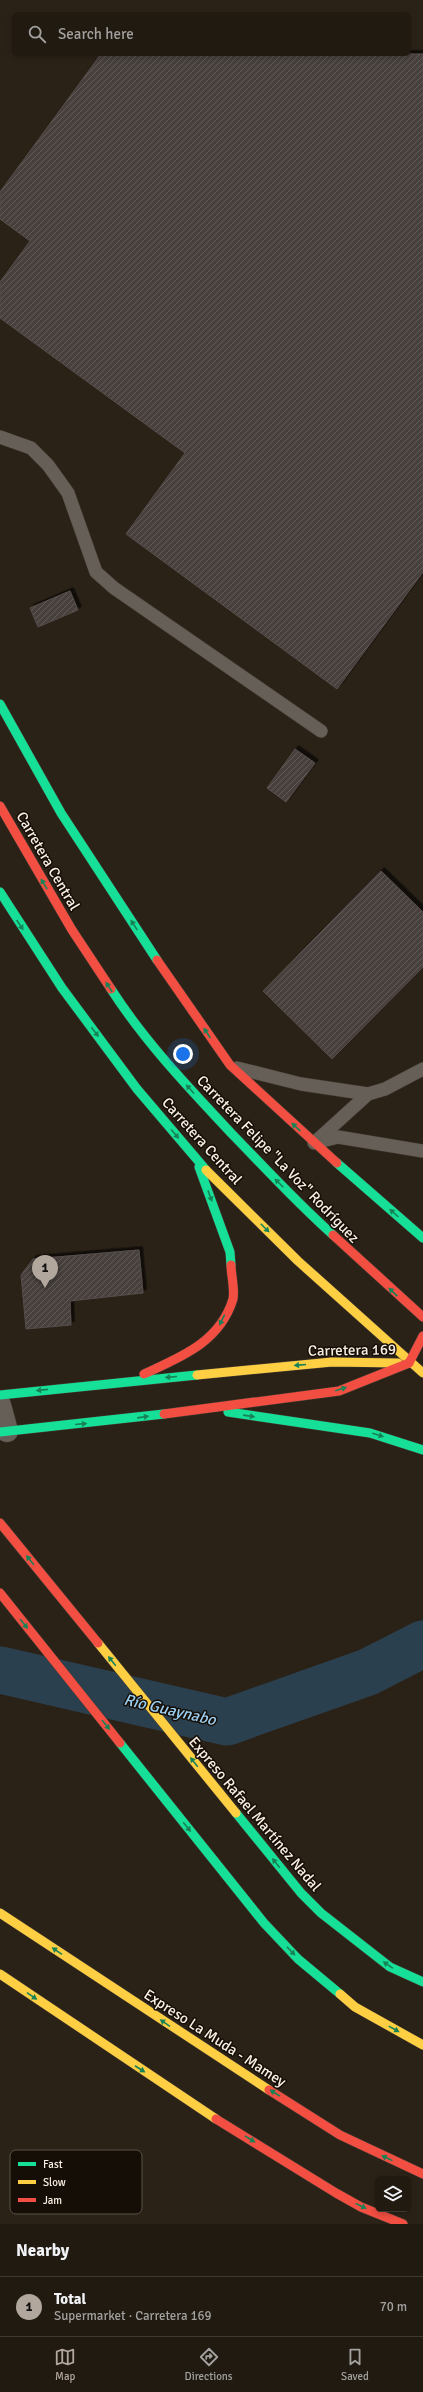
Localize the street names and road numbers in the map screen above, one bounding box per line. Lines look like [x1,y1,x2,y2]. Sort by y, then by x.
street label: Carretera Central [12,808,84,914]
street label: Carretera Felipe "La Voz" Rodríguez [193,1071,363,1247]
street label: Carretera Central [158,1094,246,1188]
street label: Carretera 169 [308,1340,396,1360]
street label: Expreso Rafael Martínez Nadal [185,1733,325,1895]
street label: Expreso La Muda - Mamey [140,1985,290,2091]

